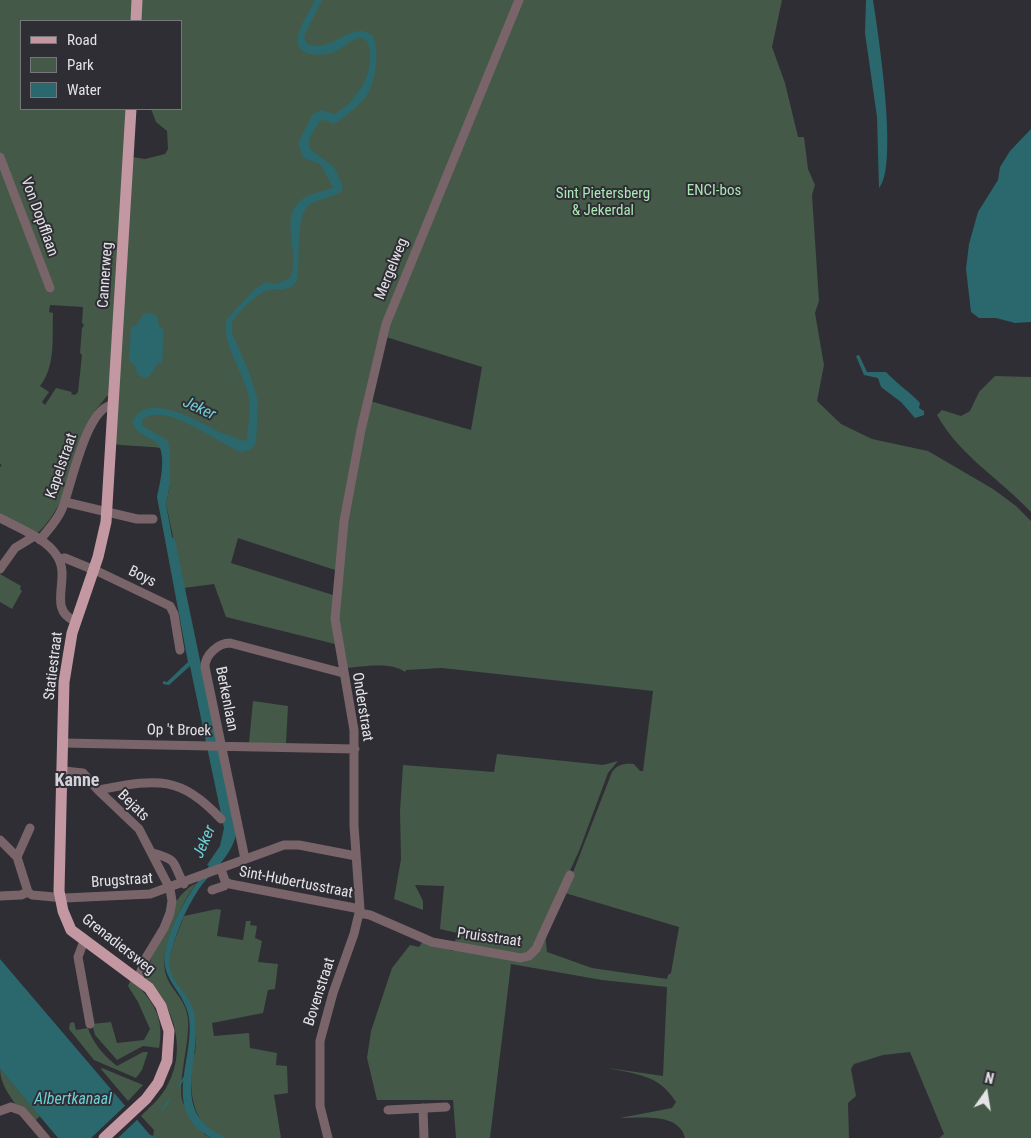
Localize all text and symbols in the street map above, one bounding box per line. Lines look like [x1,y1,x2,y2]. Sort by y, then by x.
legend [20,20,182,110]
text: Road [67,31,97,49]
text: Park [67,56,94,74]
text: Water [67,81,101,99]
street label: Von Dopfflaan [16,175,62,259]
park label: ENCI-bos [687,182,741,200]
park label: Sint Pietersberg & Jekerdal [556,185,650,220]
street label: Mergelweg [372,236,412,302]
street label: Cannerweg [95,241,117,309]
water label: Jeker [180,393,218,425]
street label: Kapelstraat [42,431,82,501]
street label: Boys [125,563,159,591]
street label: Statiestraat [41,631,67,701]
street label: Berkenlaan [211,665,241,733]
street label: Onderstraat [348,671,376,743]
street label: Op 't Broek [147,721,211,741]
district label: Kanne [55,770,99,792]
street label: Bejats [113,787,153,825]
water label: Jeker [190,823,220,861]
street label: Sint-Hubertusstraat [238,863,354,903]
street label: Brugstraat [91,870,153,892]
street label: Grenadiersweg [78,911,158,979]
street label: Pruisstraat [456,925,522,951]
street label: Bovenstraat [301,956,339,1028]
north arrow [961,1068,1011,1118]
text: N [983,1070,995,1087]
water label: Albertkanaal [34,1090,112,1110]

